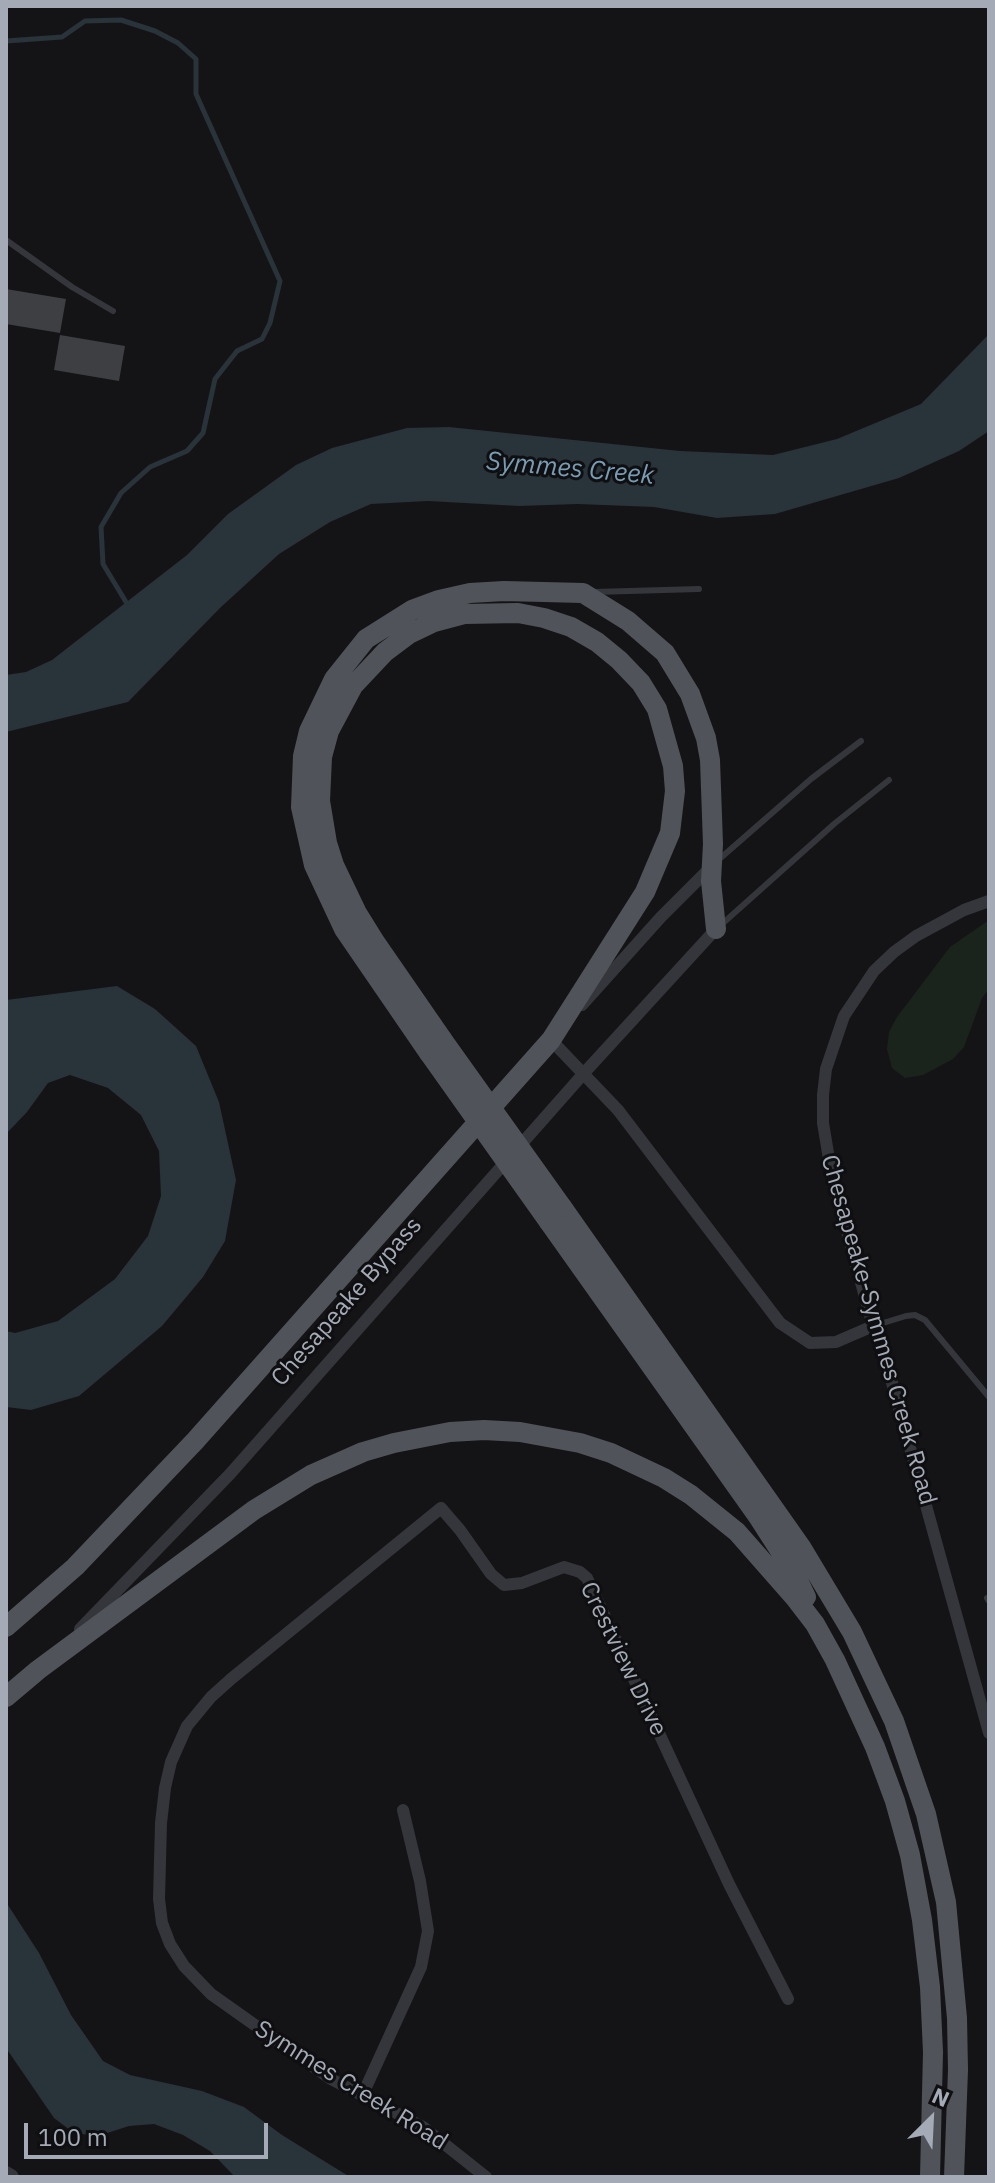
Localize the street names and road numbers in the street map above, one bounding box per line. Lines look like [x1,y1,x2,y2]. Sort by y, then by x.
street label: Chesapeake-Symmes Creek Road [814,1152,942,1508]
street label: Chesapeake Bypass [266,1212,428,1392]
street label: Crestview Drive [573,1577,673,1741]
street label: Symmes Creek Road [249,2015,453,2157]

